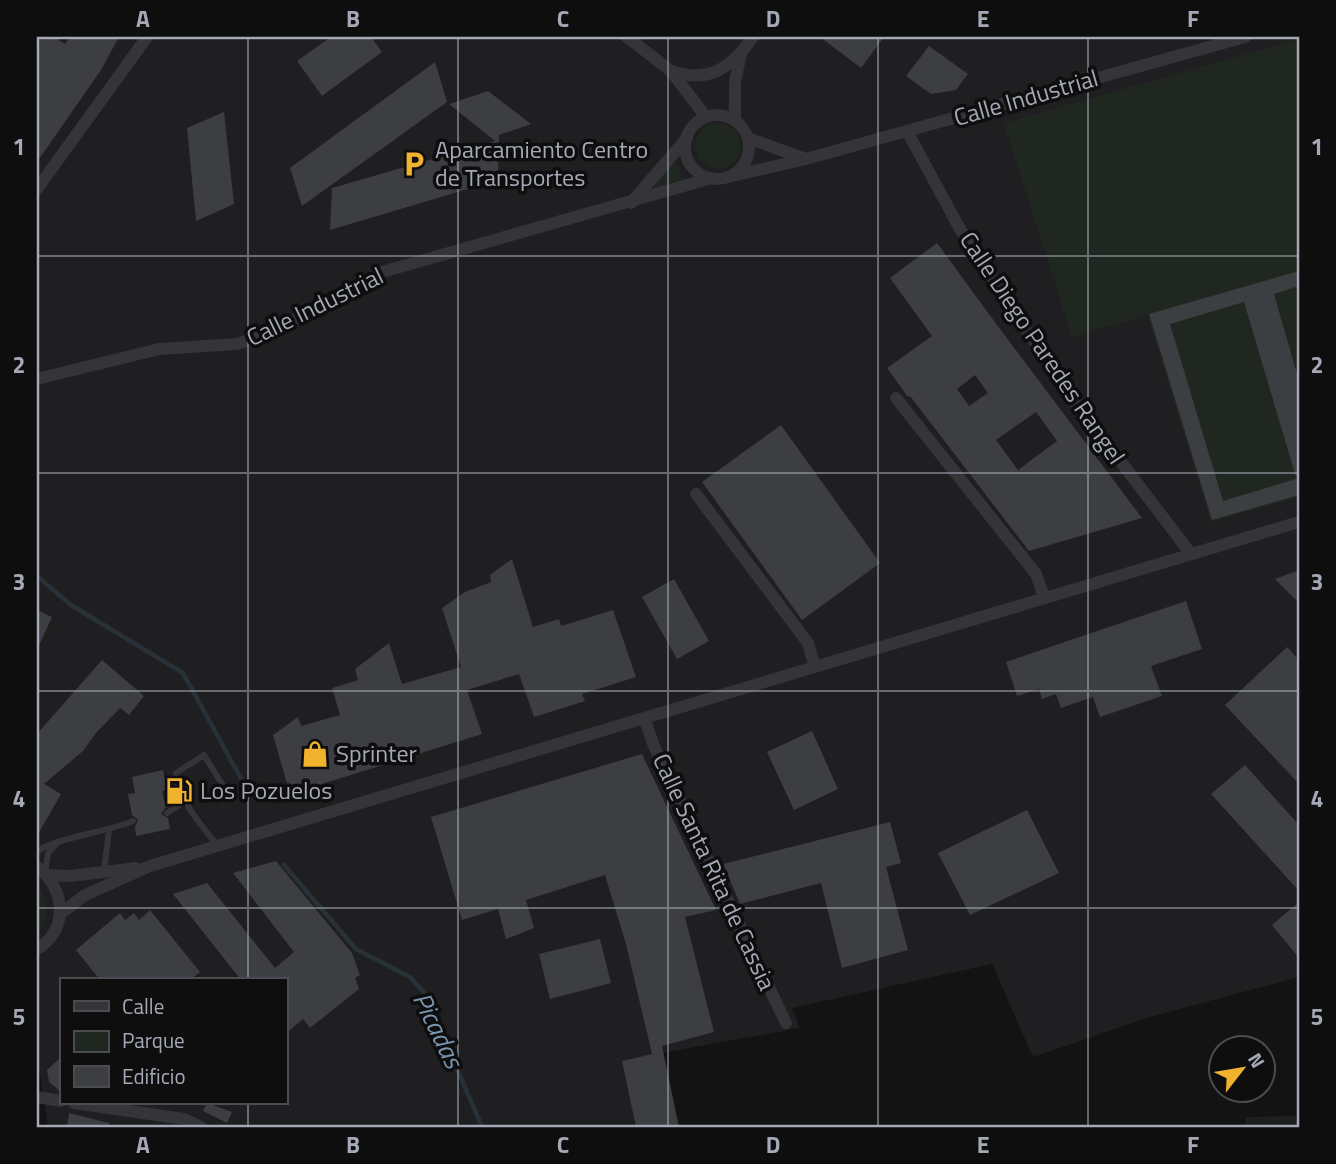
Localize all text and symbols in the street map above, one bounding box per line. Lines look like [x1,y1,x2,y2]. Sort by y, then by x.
text: A [136,1,150,36]
text: B [346,1,360,36]
text: C [557,1,569,36]
text: D [766,1,780,36]
text: E [977,1,989,36]
text: F [1187,1,1199,36]
street label: Calle Industrial [949,59,1102,135]
text: 1 [13,129,25,164]
text: 1 [1311,129,1323,164]
place label: Aparcamiento Centro de Transportes [435,131,648,195]
parking icon: Aparcamiento Centro de Transportes [399,149,429,179]
street label: Calle Diego Paredes Rangel [951,224,1134,471]
street label: Calle Industrial [240,257,389,355]
text: 2 [13,347,25,382]
text: 2 [1311,347,1323,382]
text: 3 [13,564,25,599]
text: 3 [1311,564,1323,599]
place label: Sprinter [336,735,417,771]
shop icon: Sprinter [300,739,330,769]
street label: Calle Santa Rita de Cassia [644,747,786,996]
place label: Los Pozuelos [200,772,332,808]
fuel station icon: Los Pozuelos [164,776,194,806]
text: 4 [13,781,25,816]
text: 4 [1311,781,1323,816]
legend [60,978,287,1104]
water label: Picadas [403,985,474,1076]
text: Calle [122,990,164,1022]
text: 5 [13,999,25,1034]
text: 5 [1311,999,1323,1034]
text: Parque [122,1024,185,1056]
north arrow [1206,1034,1276,1104]
text: N [1241,1047,1273,1073]
text: Edificio [122,1060,186,1092]
text: A [136,1127,150,1162]
text: B [346,1127,360,1162]
text: C [557,1127,569,1162]
text: D [766,1127,780,1162]
text: E [977,1127,989,1162]
text: F [1187,1127,1199,1162]

